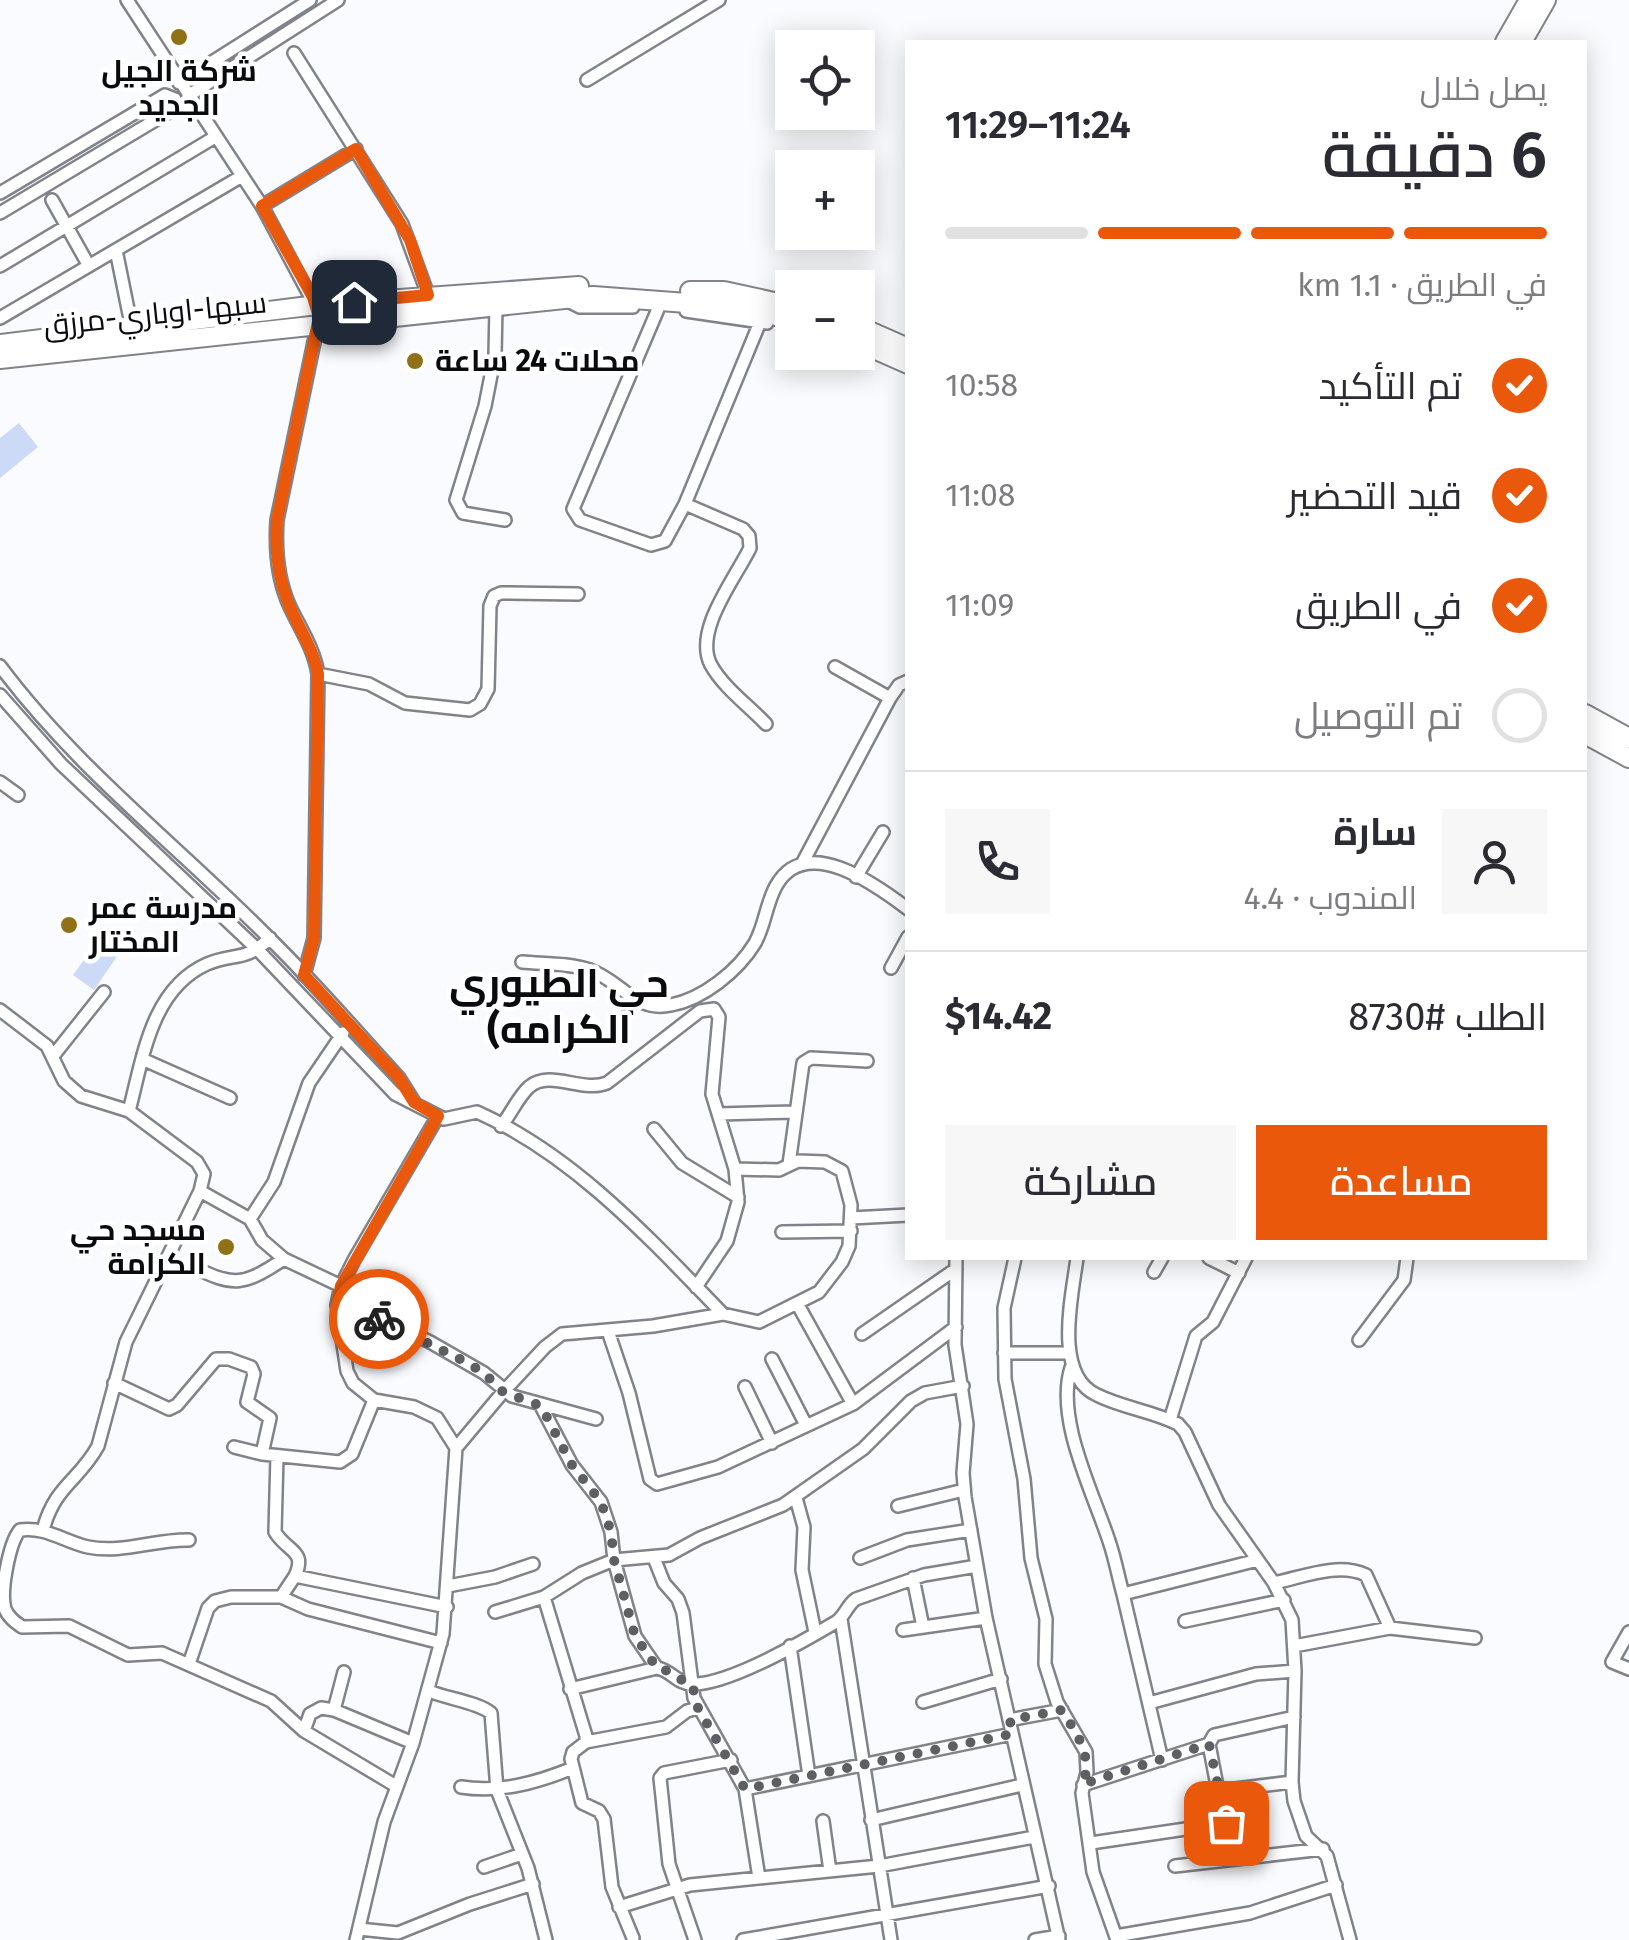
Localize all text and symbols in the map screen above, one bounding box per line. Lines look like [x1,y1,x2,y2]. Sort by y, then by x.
marker: شركة الجيل الجديد [168,26,190,48]
map controls [775,30,875,370]
button: locate [775,30,875,130]
place label: شركة الجيل الجديد [101,53,257,123]
text: يصل خلال [1420,70,1547,108]
text: 11:24–11:29 [945,102,1131,148]
text: 6 دقيقة [1322,116,1547,194]
button: + [775,150,875,250]
pin [312,260,397,345]
text: في الطريق · 1.1 km [1297,266,1547,304]
button: − [775,270,875,370]
icon: home [327,275,382,330]
street label: سبها-اوباري-مرزق [41,284,269,349]
place label: محلات 24 ساعة [435,343,640,379]
marker: محلات 24 ساعة [404,350,426,372]
icon: check [1492,358,1547,413]
text: تم التأكيد [1318,363,1462,409]
text: 10:58 [945,366,1018,404]
icon: check [1492,468,1547,523]
text: قيد التحضير [1288,473,1462,519]
text: 11:08 [945,476,1015,514]
icon: check [1492,578,1547,633]
text: في الطريق [1295,583,1462,629]
text: 11:09 [945,586,1014,624]
text: تم التوصيل [1294,693,1462,739]
button: phone [945,809,1050,914]
text: سارة [1334,809,1417,855]
button: person [1442,809,1547,914]
text: المندوب · 4.4 [1243,879,1417,917]
place label: مدرسة عمر المختار [88,890,237,960]
marker: مدرسة عمر المختار [58,914,80,936]
district label: حي الطيوري (الكرامه [449,960,669,1054]
text: $14.42 [945,993,1052,1039]
text: الطلب #8730 [1348,994,1547,1040]
button: مشاركة [945,1125,1236,1240]
button: مساعدة [1256,1125,1547,1240]
place label: مسجد حي الكرامة [70,1212,206,1282]
marker: مسجد حي الكرامة [215,1236,237,1258]
courier [329,1269,429,1369]
icon: bike [352,1292,407,1347]
pin [1184,1781,1269,1866]
icon: bag [1199,1796,1254,1851]

